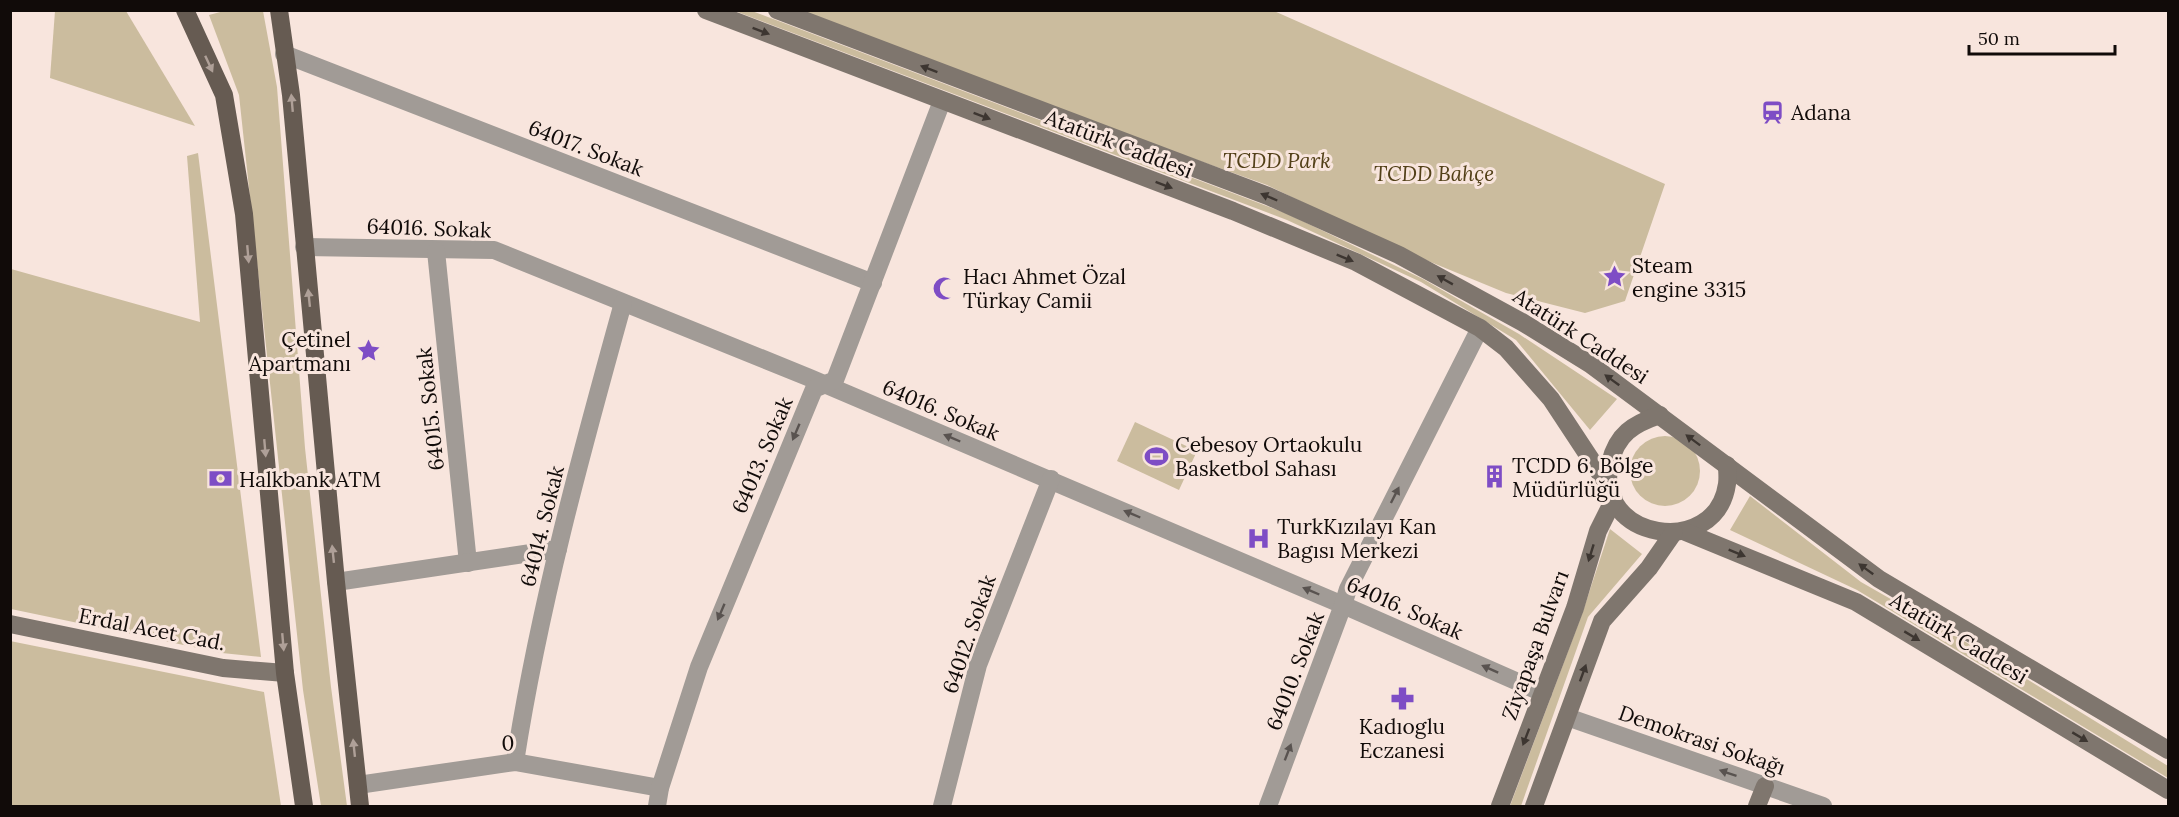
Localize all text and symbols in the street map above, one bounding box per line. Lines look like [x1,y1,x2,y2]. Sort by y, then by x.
scale bar [1969,18,2114,56]
one-way arrow [752,27,770,37]
text: 50 m [1978,27,2020,50]
one-way arrow [205,55,214,72]
one-way arrow [920,64,938,73]
one-way arrow [287,94,297,113]
station icon: Adana [1760,99,1786,125]
place label: Adana [1790,99,1851,126]
street label: Atatürk Caddesi [1040,103,1197,185]
one-way arrow [973,112,991,122]
street label: 64017. Sokak [525,114,648,183]
park label: TCDD Park [1223,147,1331,174]
park label: TCDD Bahçe [1374,160,1494,187]
one-way arrow [1156,181,1174,191]
one-way arrow [1259,192,1277,202]
street label: 64016. Sokak [366,212,492,244]
one-way arrow [243,244,253,263]
place label: Steam engine 3315 [1632,252,1746,303]
one-way arrow [1337,253,1355,263]
place label: Hacı Ahmet Özal Türkay Camii [963,263,1126,314]
place icon: Steam engine 3315 [1601,264,1627,290]
mosque icon: Hacı Ahmet Özal Türkay Camii [932,275,958,301]
one-way arrow [1436,275,1453,285]
street label: Atatürk Caddesi [1507,282,1654,390]
one-way arrow [304,288,314,307]
place label: Çetinel Apartmanı [248,326,351,377]
place icon: Çetinel Apartmanı [356,338,382,364]
street label: 64015. Sokak [410,345,450,472]
street label: 64016. Sokak [878,373,1004,447]
one-way arrow [1605,374,1621,386]
street label: 64013. Sokak [725,392,799,517]
one-way arrow [791,424,801,442]
place label: Cebesoy Ortaokulu Basketbol Sahası [1175,431,1362,482]
one-way arrow [943,433,961,442]
one-way arrow [1686,434,1702,446]
one-way arrow [260,438,270,457]
sports icon: Cebesoy Ortaokulu Basketbol Sahası [1144,443,1170,469]
place label: TCDD 6. Bölge Müdürlüğü [1512,452,1654,503]
street label: 64014. Sokak [514,462,570,589]
building icon: TCDD 6. Bölge Müdürlüğü [1481,464,1507,490]
bank icon: Halkbank ATM [208,466,234,492]
place label: Halkbank ATM [239,466,381,493]
one-way arrow [1390,486,1400,503]
one-way arrow [1123,510,1140,519]
place label: TurkKızılayı Kan Bagısı Merkezi [1277,513,1437,564]
hospital icon: TurkKızılayı Kan Bagısı Merkezi [1246,525,1272,551]
one-way arrow [1586,544,1595,562]
one-way arrow [328,545,338,564]
one-way arrow [1728,548,1746,558]
one-way arrow [1859,563,1875,575]
street label: Ziyapaşa Bulvarı [1495,566,1575,723]
street label: 64012. Sokak [936,570,1002,697]
street label: 64016. Sokak [1343,570,1468,646]
one-way arrow [1302,586,1320,595]
street label: Atatürk Caddesi [1884,586,2033,690]
street label: Erdal Acet Cad. [76,602,228,656]
one-way arrow [716,604,726,622]
street label: 64010. Sokak [1260,607,1330,734]
one-way arrow [1904,631,1921,641]
one-way arrow [278,633,288,652]
one-way arrow [1579,664,1589,682]
one-way arrow [1481,665,1498,674]
pharmacy icon: Kadıoglu Eczanesi [1389,685,1415,711]
street label: Demokrasi Sokağı [1615,699,1789,781]
place label: Kadıoglu Eczanesi [1359,713,1445,764]
one-way arrow [1521,728,1531,746]
street label: 0 [501,729,515,757]
one-way arrow [2072,731,2088,742]
one-way arrow [349,739,359,758]
one-way arrow [1284,743,1294,761]
one-way arrow [1719,768,1737,778]

